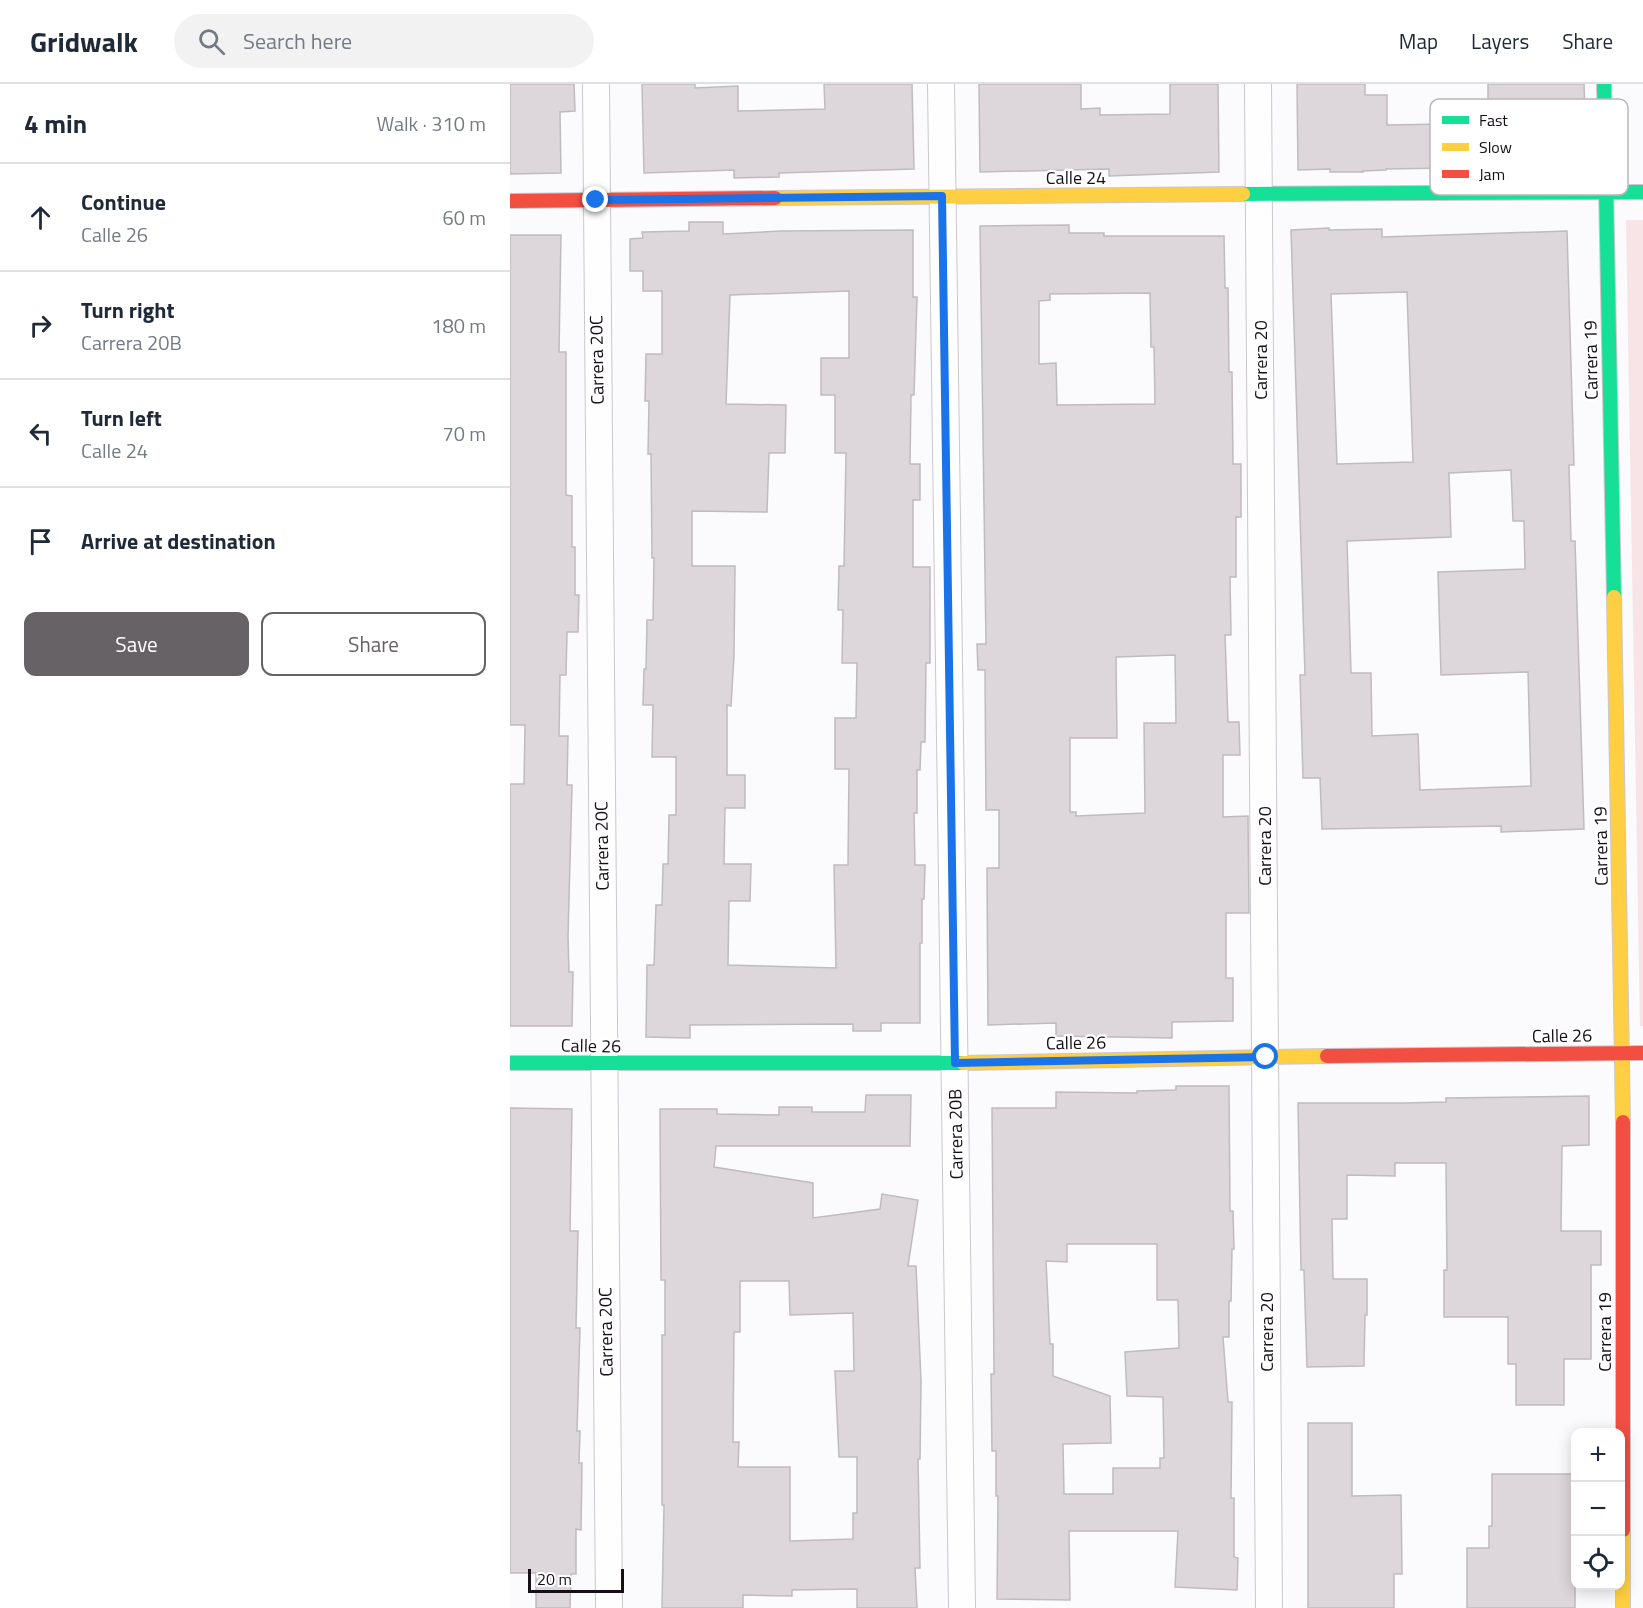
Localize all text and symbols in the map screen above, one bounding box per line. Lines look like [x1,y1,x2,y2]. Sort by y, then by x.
search box [174,14,594,68]
text: Gridwalk [30,20,138,63]
text: Search here [243,24,352,58]
icon: search [195,25,228,58]
text: Map [1399,25,1438,57]
text: Layers [1471,25,1529,57]
text: Share [1562,25,1613,57]
legend [1430,99,1628,195]
text: 4 min [24,104,87,143]
text: Walk · 310 m [377,108,486,139]
text: Fast [1479,108,1508,132]
text: Slow [1479,135,1512,159]
text: Jam [1479,162,1505,186]
street label: Calle 24 [1046,164,1106,191]
text: Continue [81,185,166,219]
route end [582,186,608,212]
icon: ahead [24,201,57,234]
text: 60 m [442,202,486,233]
text: Calle 26 [81,219,148,250]
text: Turn right [81,293,175,327]
icon: right [24,309,57,342]
text: 180 m [431,310,486,341]
street label: Carrera 20C [582,315,611,405]
street label: Carrera 20 [1247,320,1274,400]
street label: Carrera 19 [1576,320,1605,400]
text: Carrera 20B [81,327,182,358]
text: Turn left [81,401,162,435]
icon: left [24,417,57,450]
text: 70 m [442,418,486,449]
text: Calle 24 [81,435,148,466]
text: Arrive at destination [81,524,276,558]
icon: arrive [24,525,57,558]
button: Save [24,612,249,676]
button: Share [261,612,486,676]
street label: Carrera 20C [587,801,616,891]
street label: Carrera 20 [1251,806,1278,886]
street label: Carrera 19 [1586,806,1615,886]
street label: Calle 26 [1532,1021,1592,1050]
street label: Calle 26 [1046,1028,1106,1057]
street label: Calle 26 [561,1031,621,1060]
route start [1252,1043,1278,1069]
street label: Carrera 20B [941,1088,970,1180]
street label: Carrera 20C [591,1287,620,1377]
street label: Carrera 20 [1253,1292,1280,1372]
street label: Carrera 19 [1591,1292,1618,1372]
map controls [1571,1428,1625,1590]
button: + [1571,1428,1625,1482]
button: − [1571,1482,1625,1536]
button: locate [1571,1536,1625,1590]
scale bar [528,1566,624,1594]
text: 20 m [537,1567,572,1591]

